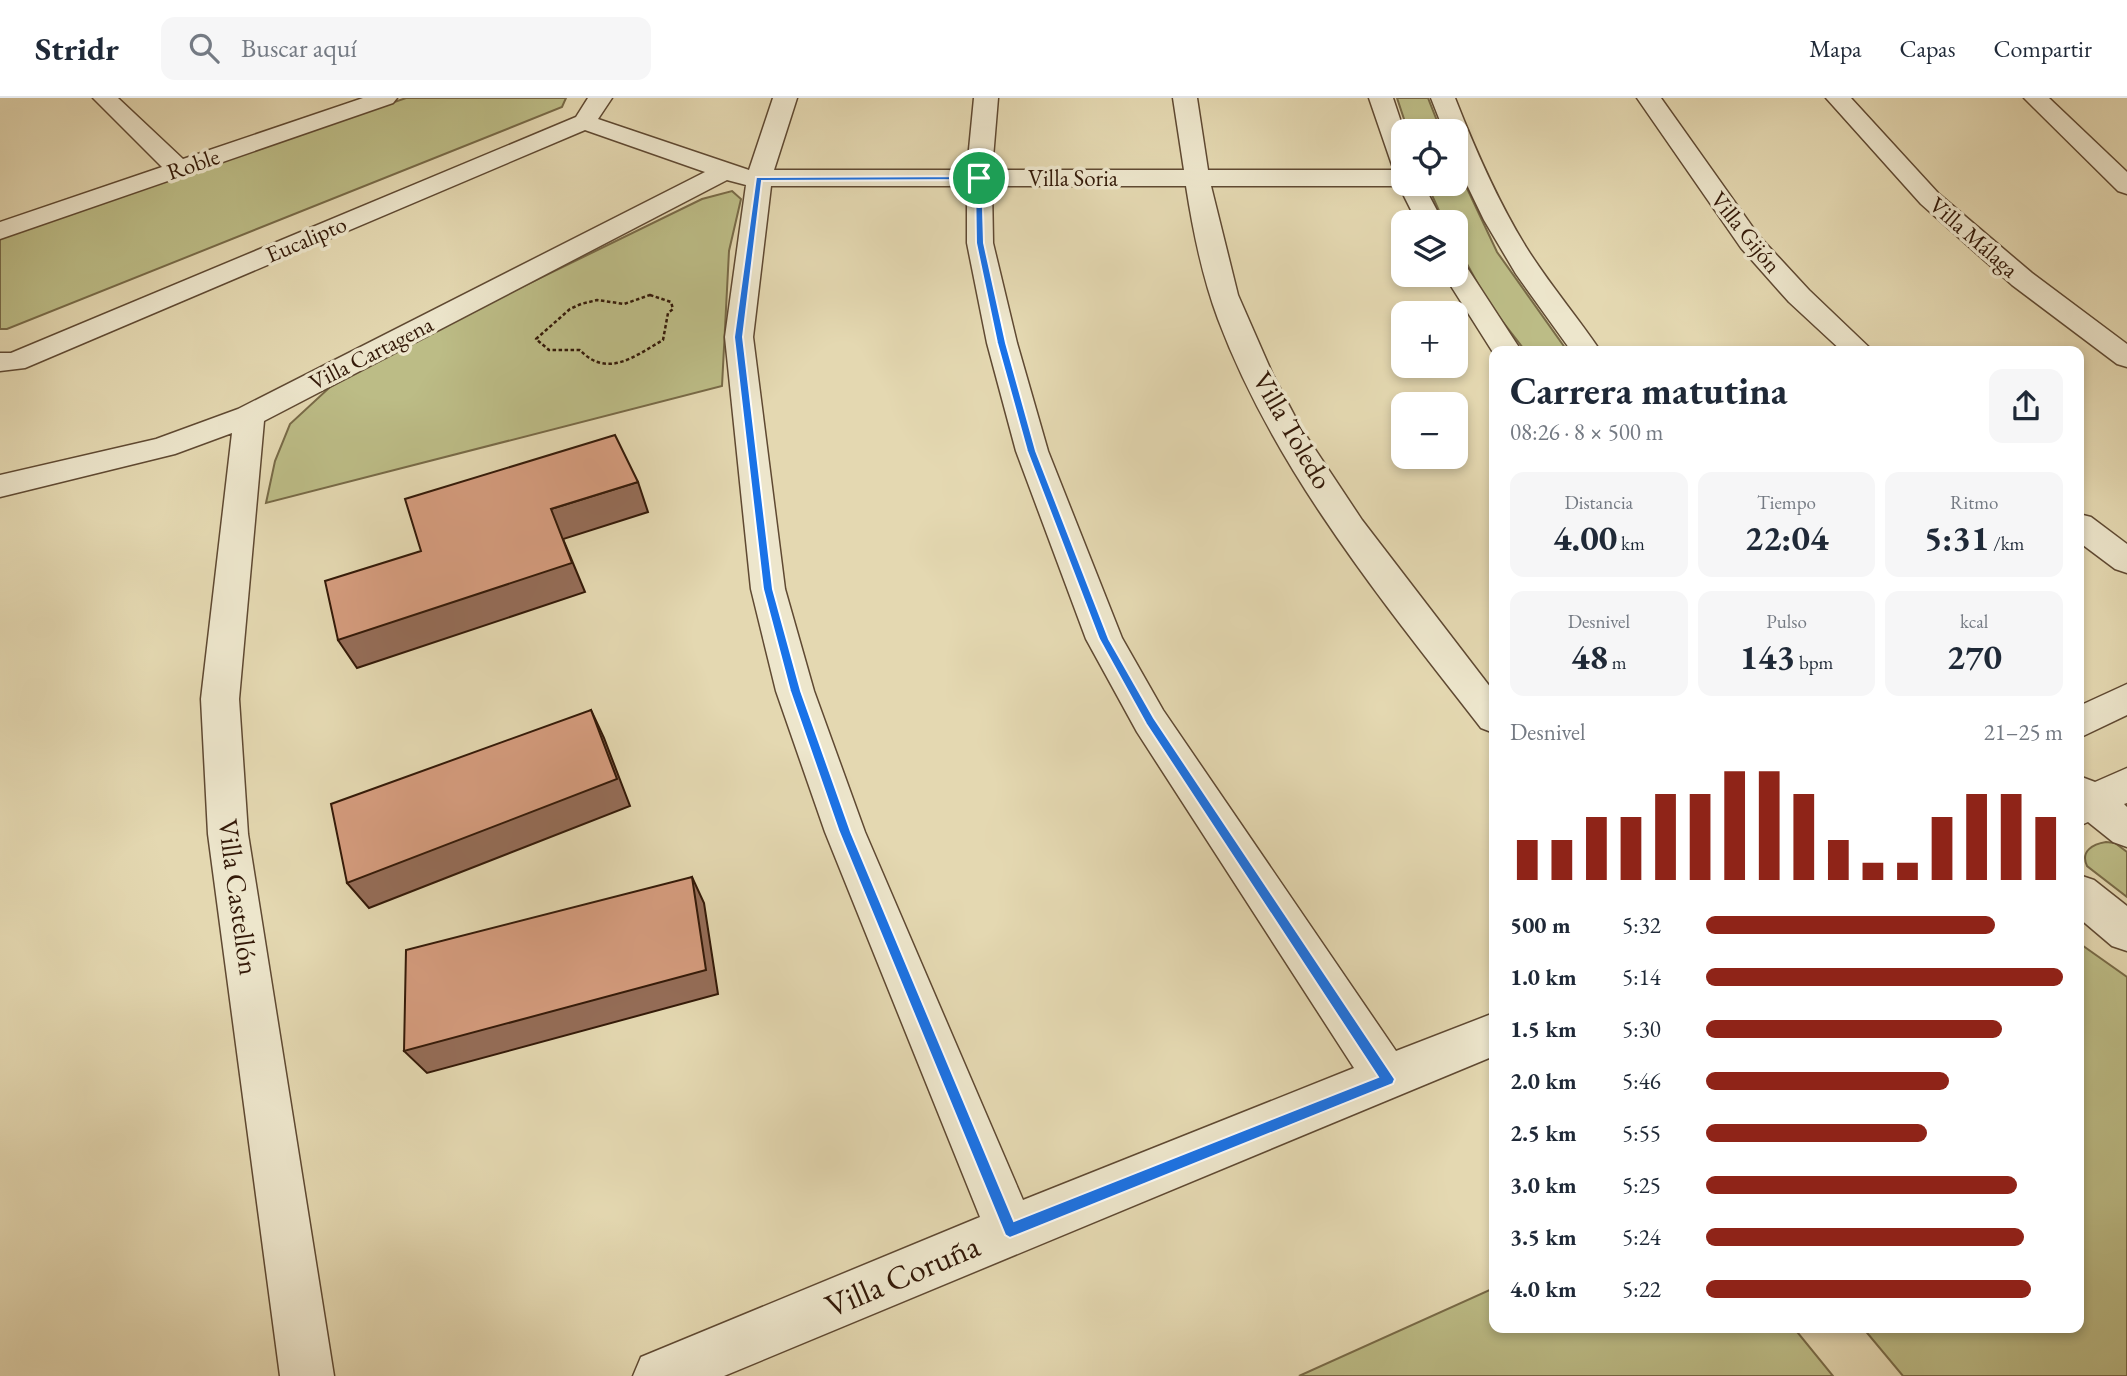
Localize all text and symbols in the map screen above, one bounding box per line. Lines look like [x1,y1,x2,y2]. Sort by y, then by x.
search box [161,17,651,80]
text: Stridr [35,27,119,70]
icon: search [185,29,223,67]
text: Buscar aquí [241,31,357,65]
text: Mapa [1809,33,1861,64]
text: Capas [1899,33,1955,64]
text: Compartir [1993,33,2092,64]
map controls [1391,119,1468,469]
button: locate [1391,119,1468,196]
street label: Roble [163,141,223,187]
pin [949,148,1009,208]
icon: arrive [960,159,998,197]
street label: Villa Soria [1028,163,1119,193]
street label: Villa Gijón [1704,185,1788,279]
street label: Villa Málaga [1923,190,2026,285]
street label: Eucalipto [261,209,351,269]
button: layers [1391,210,1468,287]
button: + [1391,301,1468,378]
street label: Villa Cartagena [304,309,439,397]
street label: Villa Toledo [1245,365,1341,495]
text: Carrera matutina [1510,366,1787,415]
button: share [1989,369,2063,443]
button: − [1391,392,1468,469]
text: 08:26 · 8 × 500 m [1510,417,1663,447]
text: Distancia [1564,490,1633,515]
text: Tiempo [1757,490,1816,515]
text: Ritmo [1950,490,1998,515]
text: 4.00 [1553,515,1617,560]
text: 22:04 [1745,515,1828,560]
text: 5:31 [1924,515,1989,560]
text: km [1617,531,1645,556]
text: /km [1989,531,2024,556]
text: Desnivel [1568,609,1630,634]
text: Pulso [1766,609,1807,634]
text: kcal [1960,609,1988,634]
text: 48 [1571,634,1608,679]
text: 143 [1740,634,1795,679]
text: 270 [1946,634,2002,679]
text: m [1608,650,1627,675]
text: bpm [1795,650,1833,675]
text: Desnivel [1510,717,1586,747]
text: 21–25 m [1984,717,2063,747]
street label: Villa Castellón [210,817,268,978]
text: 500 m [1510,910,1571,940]
text: 5:32 [1622,910,1661,940]
text: 1.0 km [1510,962,1577,992]
text: 5:14 [1622,962,1661,992]
text: 1.5 km [1510,1014,1577,1044]
text: 5:30 [1622,1014,1661,1044]
text: 2.0 km [1510,1066,1577,1096]
text: 5:46 [1622,1066,1661,1096]
text: 2.5 km [1510,1118,1577,1148]
text: 5:55 [1622,1118,1661,1148]
text: 3.0 km [1510,1170,1577,1200]
text: 5:25 [1622,1170,1661,1200]
text: 3.5 km [1510,1222,1577,1252]
text: 5:24 [1622,1222,1661,1252]
street label: Villa Coruña [818,1223,987,1327]
text: 4.0 km [1510,1274,1577,1304]
text: 5:22 [1622,1274,1661,1304]

